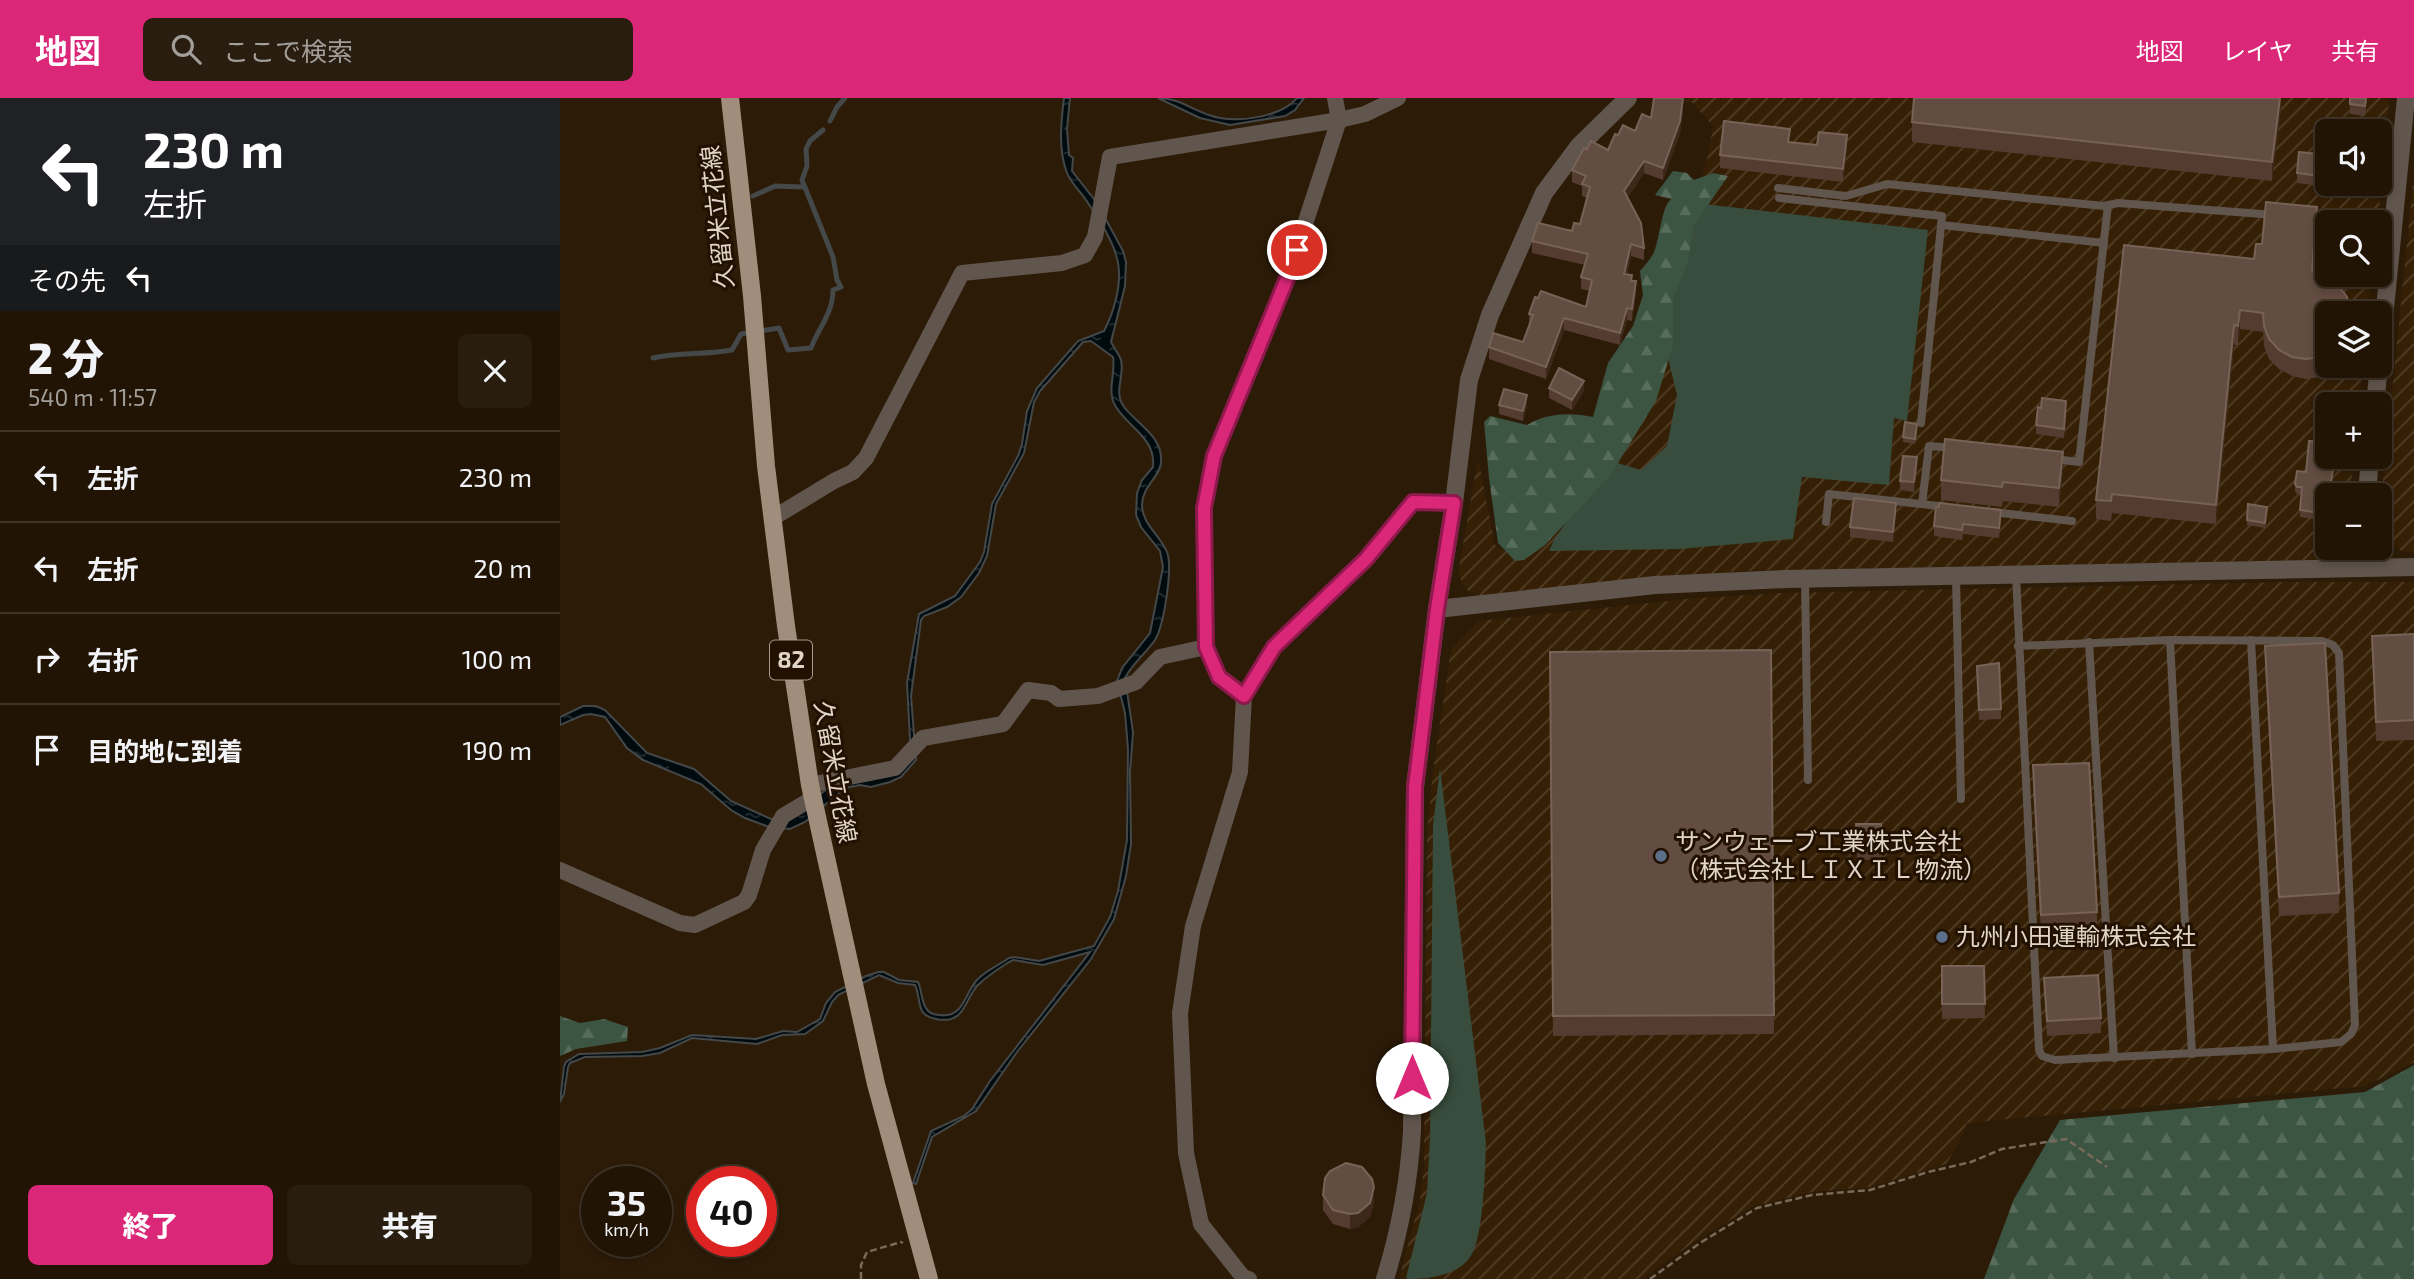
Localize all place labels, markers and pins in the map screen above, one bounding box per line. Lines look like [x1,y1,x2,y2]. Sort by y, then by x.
pin [1267,220,1327,280]
place label: サンウェーブ工業株式会社 （株式会社ＬＩＸＩＬ物流） [1675,826,1987,883]
marker: サンウェーブ工業株式会社 （株式会社ＬＩＸＩＬ物流） [1653,848,1669,864]
place label: 九州小田運輸株式会社 [1956,921,2196,950]
marker: 九州小田運輸株式会社 [1934,929,1950,945]

